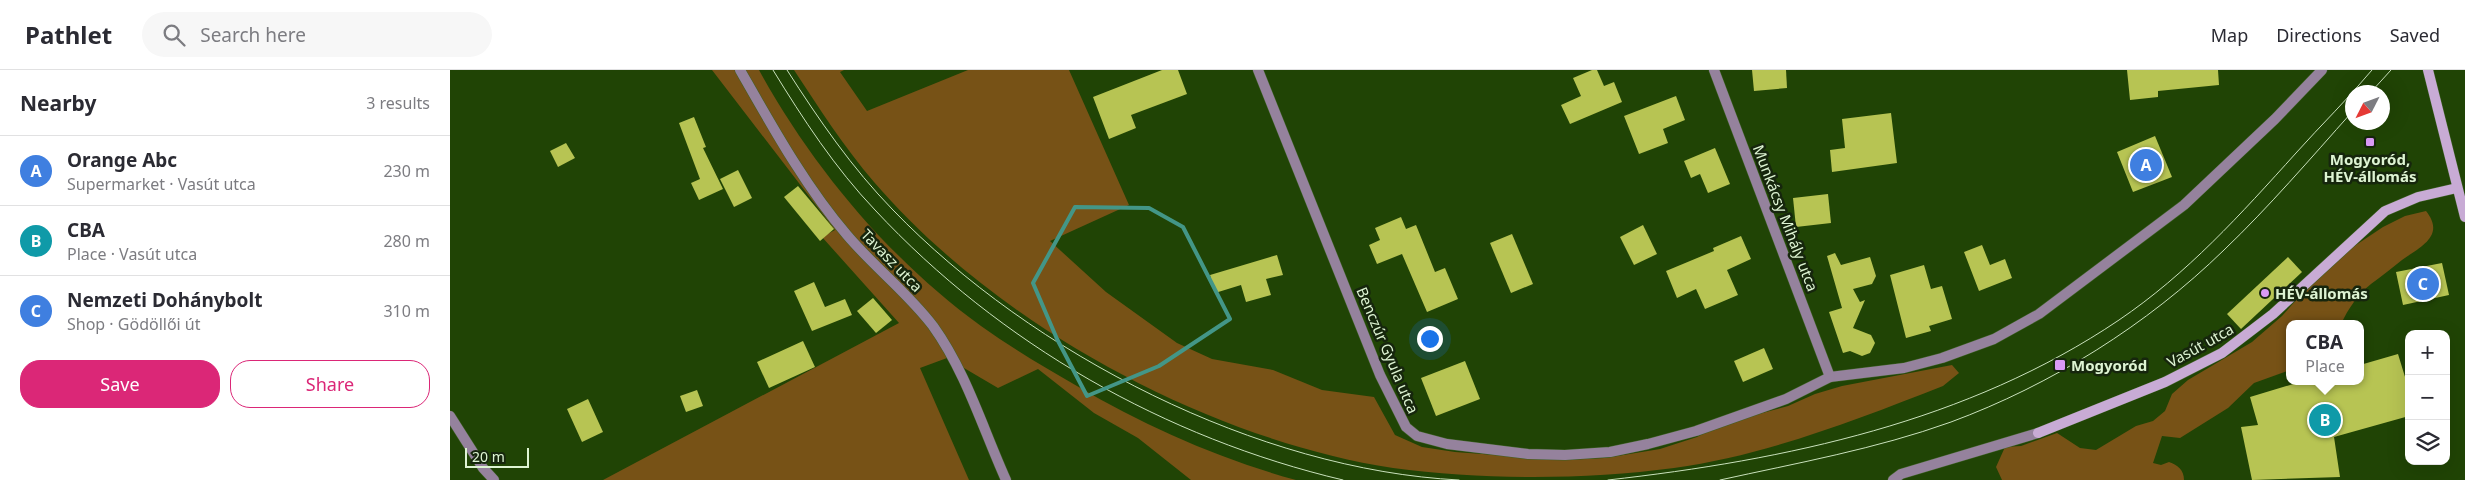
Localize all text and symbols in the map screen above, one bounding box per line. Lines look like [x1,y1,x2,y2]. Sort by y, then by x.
search box [142,12,492,57]
text: Pathlet [25,18,112,51]
icon: search [160,21,188,49]
text: Search here [200,22,306,48]
text: Map [2211,23,2248,47]
text: Directions [2276,23,2362,47]
text: Saved [2390,23,2440,47]
north arrow [2345,85,2390,130]
text: Nearby [20,89,96,117]
text: 3 results [366,92,430,114]
marker: Mogyoród, HÉV-állomás [2364,136,2376,148]
street label: Munkácsy Mihály utca [1749,142,1823,294]
pin: A [2130,146,2162,184]
text: Orange Abc [67,147,177,173]
place label: Mogyoród, HÉV-állomás [2324,149,2416,186]
text: A [30,160,42,182]
text: 230 m [383,160,430,182]
text: Supermarket · Vasút utca [67,173,256,195]
text: CBA [67,217,105,243]
street label: Tavasz utca [857,224,927,296]
text: B [31,230,41,252]
text: 280 m [383,230,430,252]
text: Place · Vasút utca [67,243,197,265]
pin: C [2407,265,2439,303]
place label: HÉV-állomás [2275,283,2368,303]
street label: Benczúr Gyula utca [1352,284,1424,416]
text: Nemzeti Dohánybolt [67,287,262,313]
marker: HÉV-állomás [2259,287,2271,299]
text: C [31,300,41,322]
text: 310 m [383,300,430,322]
text: Shop · Gödöllői út [67,313,201,335]
street label: Vasút utca [2163,319,2237,371]
popup [2286,320,2364,385]
your location [1417,326,1443,352]
text: CBA [2305,329,2343,355]
map controls [2405,330,2450,465]
button: + [2405,330,2450,375]
place label: Mogyoród [2071,355,2147,375]
text: Place [2305,355,2345,377]
marker: Mogyoród [2053,358,2067,372]
button: Save [20,360,220,408]
button: Share [230,360,430,408]
button: − [2405,375,2450,420]
pin: B [2309,401,2341,439]
button: layers [2405,420,2450,465]
scale bar [465,445,529,468]
text: 20 m [472,447,505,466]

